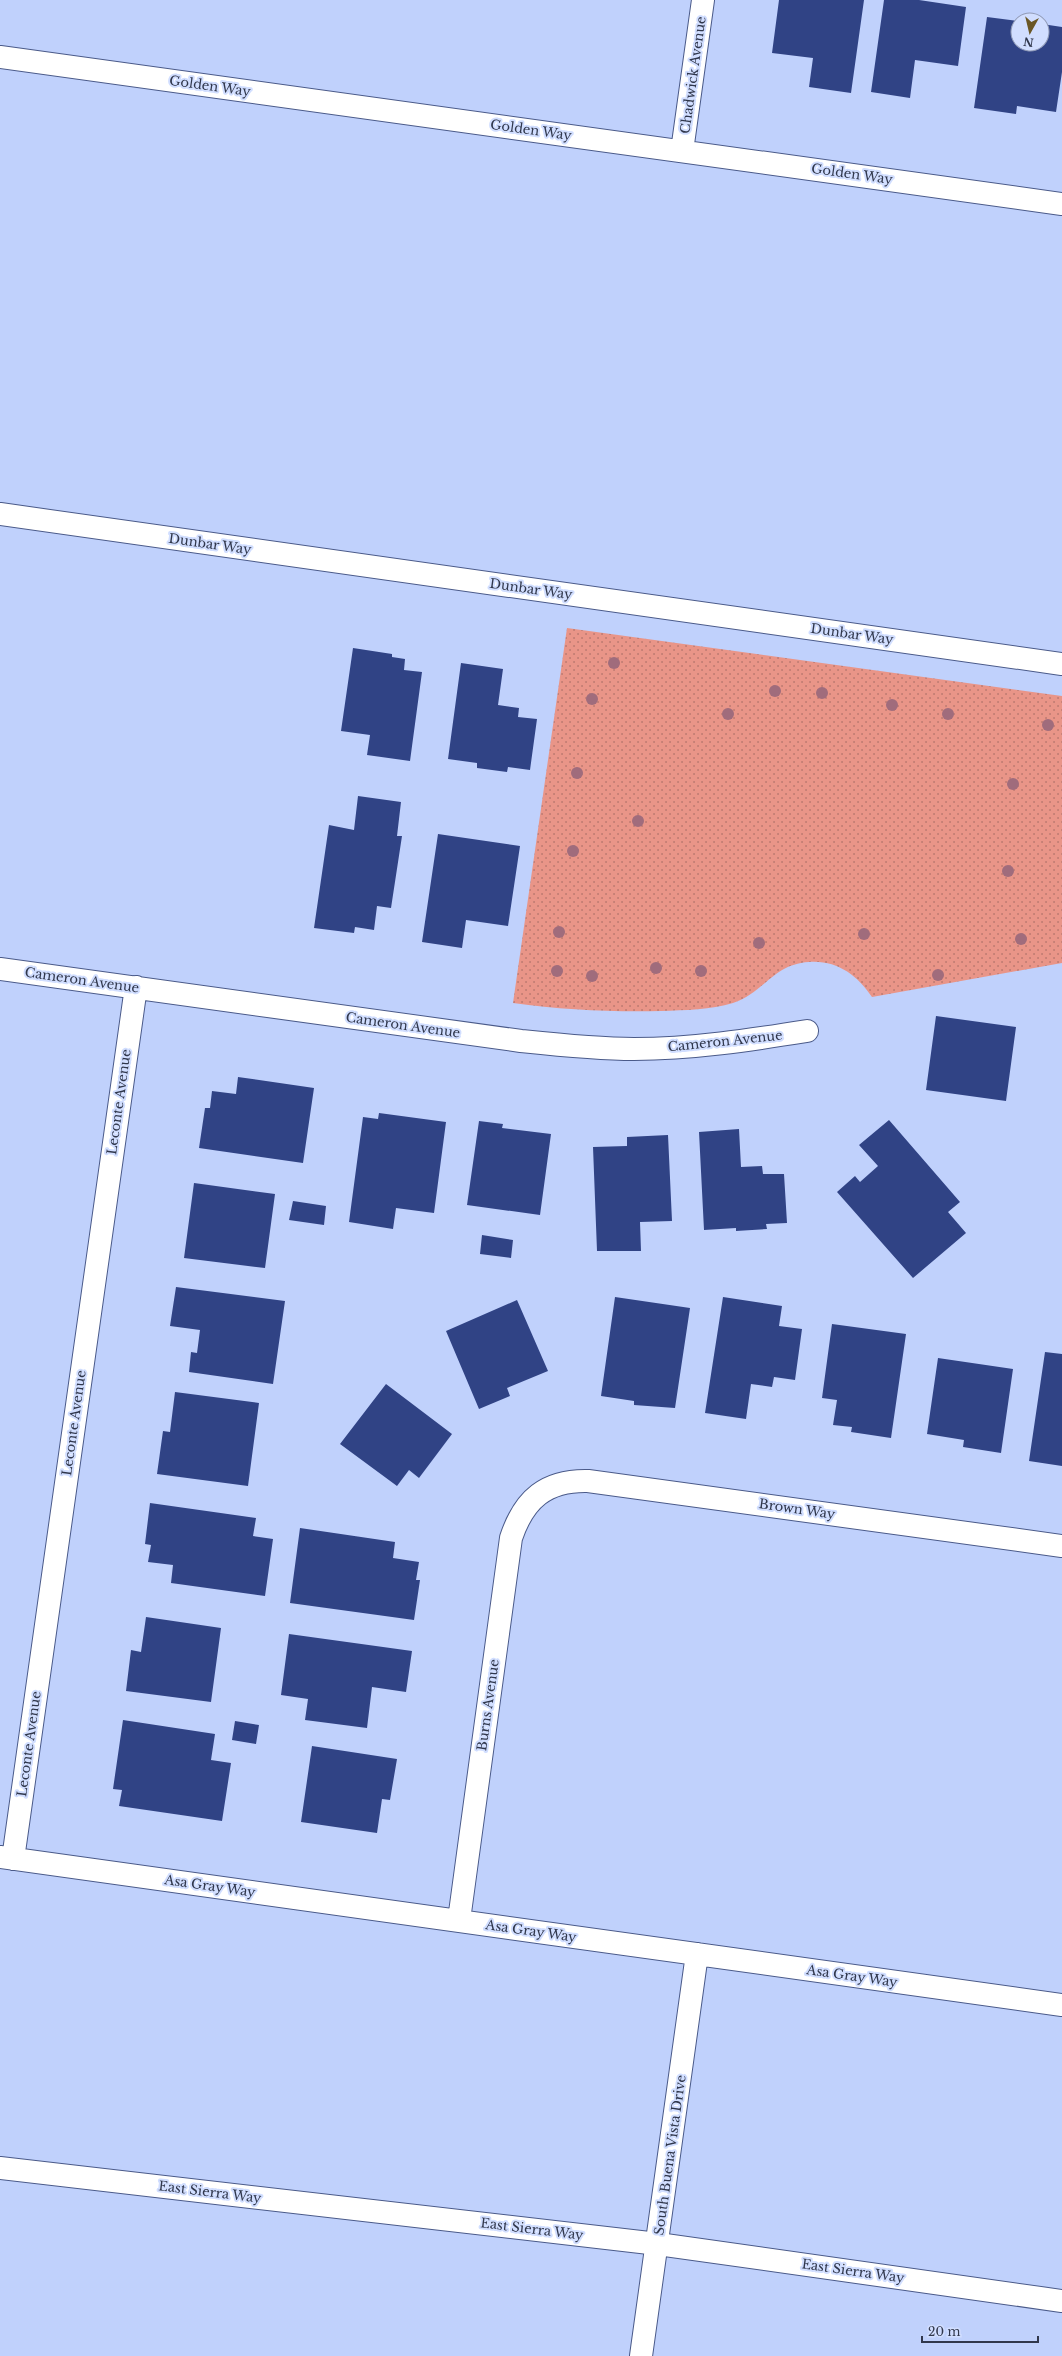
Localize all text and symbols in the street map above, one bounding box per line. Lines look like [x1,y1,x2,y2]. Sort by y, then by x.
north arrow [1010,12,1050,52]
street label: Chadwick Avenue [676,15,710,135]
text: N [1022,34,1035,50]
street label: Golden Way [168,72,252,100]
street label: Golden Way [489,116,573,144]
street label: Golden Way [810,160,894,188]
street label: Dunbar Way [168,530,253,558]
street label: Dunbar Way [489,575,574,603]
street label: Dunbar Way [810,620,895,648]
street label: Cameron Avenue [24,964,140,996]
street label: Cameron Avenue [345,1009,461,1041]
street label: Cameron Avenue [667,1027,783,1055]
street label: Leconte Avenue [103,1048,135,1156]
street label: Leconte Avenue [58,1369,90,1477]
street label: Brown Way [758,1495,837,1523]
street label: Burns Avenue [473,1658,503,1752]
street label: Leconte Avenue [13,1690,45,1798]
street label: Asa Gray Way [162,1871,257,1901]
street label: Asa Gray Way [483,1916,578,1946]
street label: Asa Gray Way [804,1961,899,1991]
street label: South Buena Vista Drive [650,2074,690,2236]
street label: East Sierra Way [158,2177,263,2207]
street label: East Sierra Way [480,2214,585,2244]
street label: East Sierra Way [801,2255,906,2287]
scale bar [922,2318,1038,2344]
text: 20 m [928,2324,960,2339]

